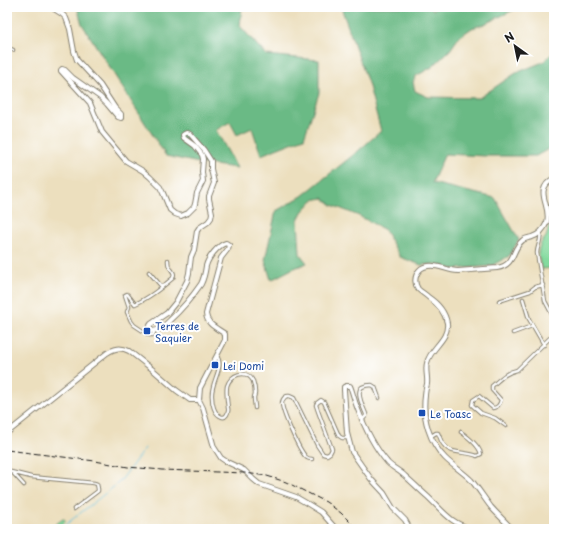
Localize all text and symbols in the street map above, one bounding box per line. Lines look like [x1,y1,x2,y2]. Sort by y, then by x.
north arrow [495,26,535,66]
text: N [501,28,518,47]
place label: Terres de Saquier [155,318,200,345]
marker: Terres de Saquier [142,326,152,336]
place label: Lei Domi [223,358,264,373]
marker: Lei Domi [210,360,220,370]
place label: Le Toasc [430,406,471,421]
marker: Le Toasc [417,408,427,418]

